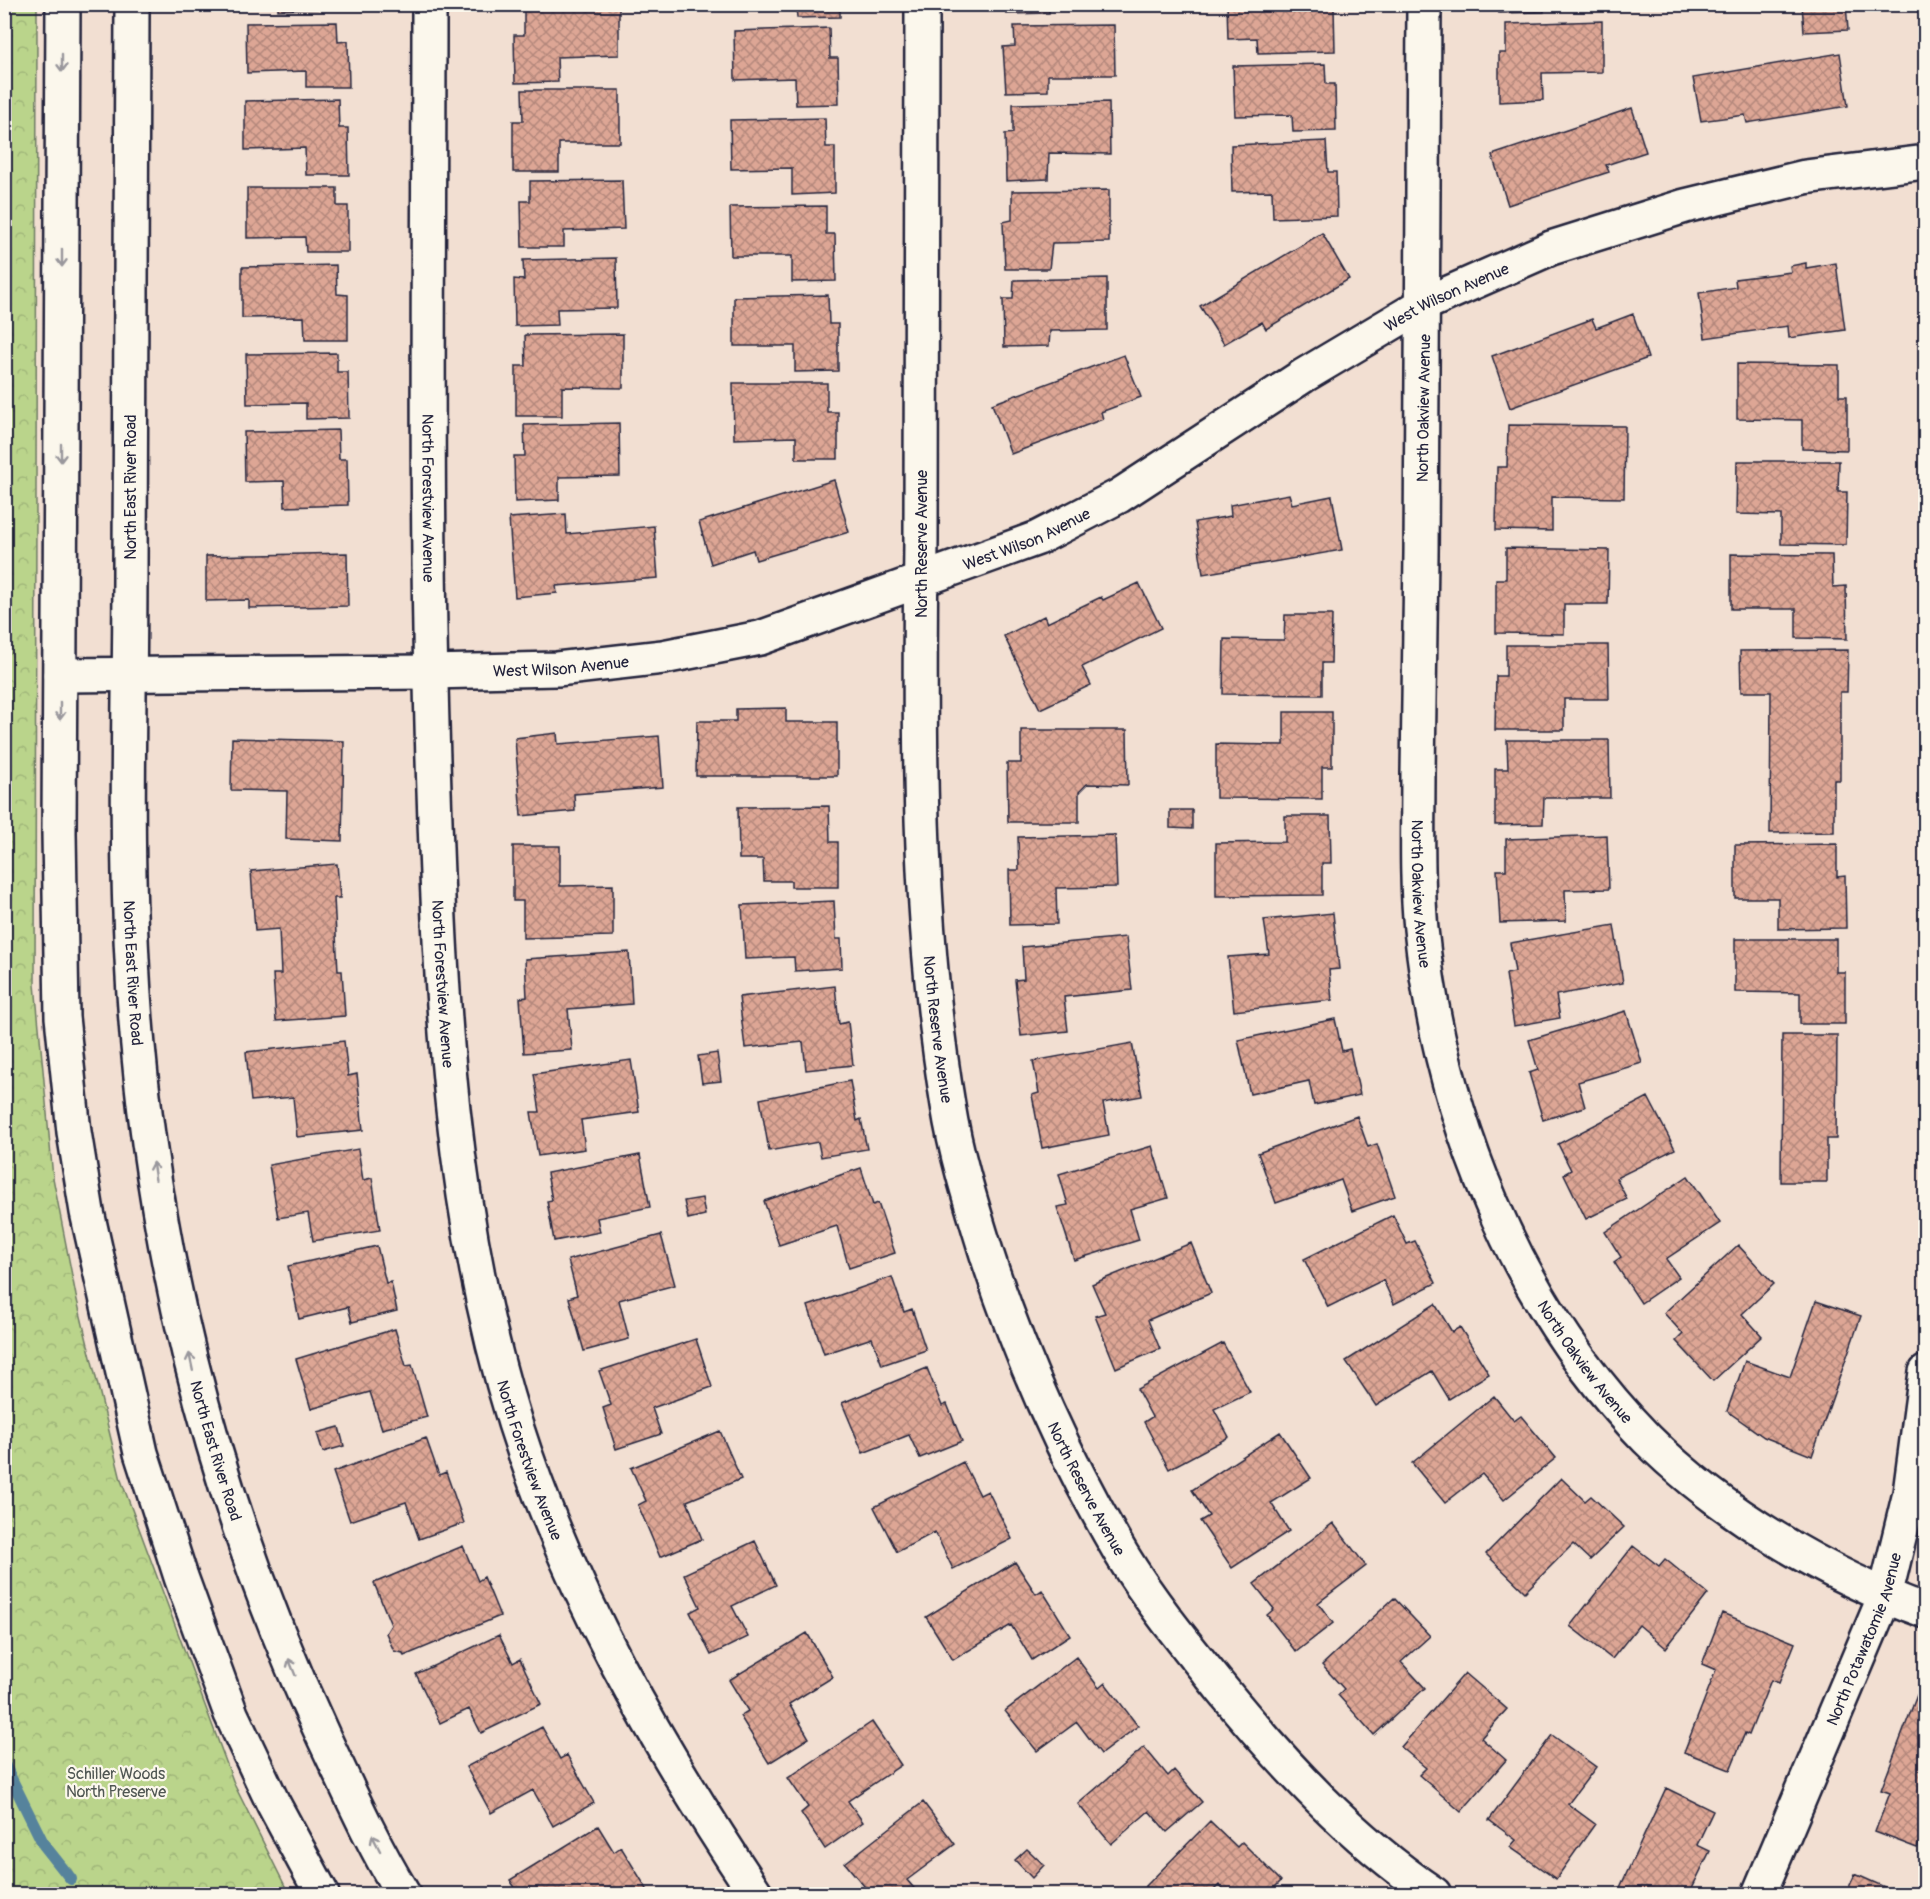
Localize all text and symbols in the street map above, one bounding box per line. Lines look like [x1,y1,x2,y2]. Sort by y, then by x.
one-way arrow [57,52,68,72]
one-way arrow [56,247,68,267]
street label: West Wilson Avenue [1381,259,1512,336]
street label: North Oakview Avenue [1413,334,1435,482]
street label: North East River Road [121,414,141,560]
street label: North Forestview Avenue [417,414,438,582]
one-way arrow [55,442,67,462]
street label: North Reserve Avenue [912,470,932,618]
street label: West Wilson Avenue [960,504,1094,575]
street label: West Wilson Avenue [493,652,630,682]
one-way arrow [54,700,65,720]
street label: North Oakview Avenue [1407,820,1435,969]
street label: North Forestview Avenue [427,899,458,1069]
street label: North East River Road [119,900,147,1046]
street label: North Reserve Avenue [919,955,957,1105]
one-way arrow [149,1162,160,1181]
street label: North Oakview Avenue [1532,1297,1637,1428]
one-way arrow [185,1353,196,1373]
street label: North East River Road [185,1378,246,1524]
street label: North Forestview Avenue [492,1378,566,1544]
street label: North Reserve Avenue [1043,1419,1129,1560]
street label: North Potawatomie Avenue [1822,1551,1906,1729]
one-way arrow [286,1658,297,1676]
park label: Schiller Woods North Preserve [66,1764,166,1802]
one-way arrow [369,1834,381,1852]

